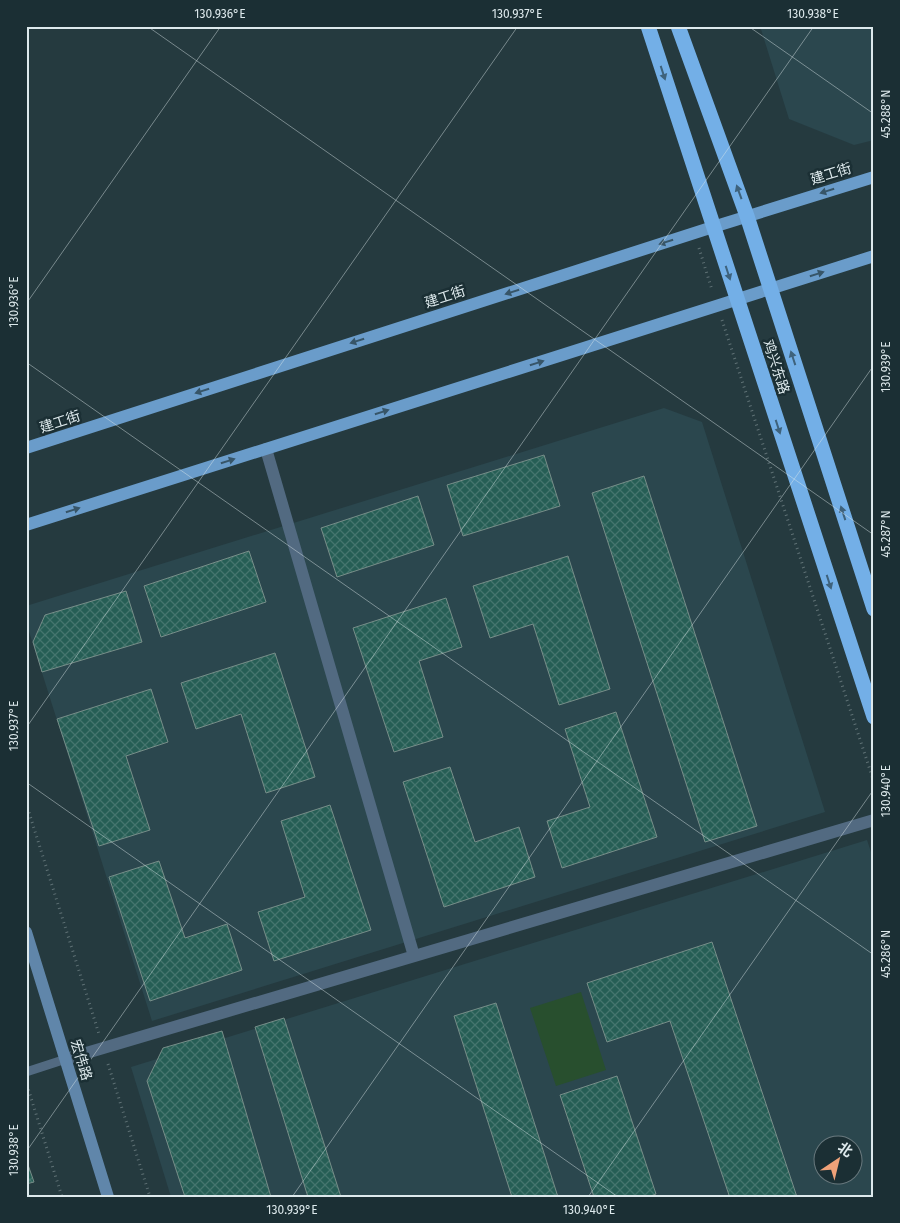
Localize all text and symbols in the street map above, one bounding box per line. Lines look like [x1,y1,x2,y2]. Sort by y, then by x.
text: 130.936°E [194,7,246,21]
text: 130.937°E [492,7,542,21]
text: 130.938°E [787,7,839,21]
one-way arrow [660,65,667,80]
text: 45.288°N [879,90,893,138]
street label: 建工街 [808,160,854,188]
one-way arrow [735,184,743,199]
one-way arrow [820,188,835,196]
one-way arrow [659,238,674,246]
one-way arrow [724,266,732,281]
one-way arrow [810,269,825,277]
text: 130.936°E [7,276,21,328]
street label: 建工街 [422,282,468,312]
one-way arrow [504,288,519,296]
one-way arrow [349,338,364,346]
street label: 鸡兴东路 [759,338,793,396]
text: 130.939°E [879,341,893,393]
one-way arrow [789,350,797,365]
one-way arrow [530,358,545,366]
one-way arrow [195,388,210,396]
street label: 建工街 [37,407,83,437]
one-way arrow [375,407,390,415]
one-way arrow [775,420,783,435]
one-way arrow [220,457,235,464]
one-way arrow [838,505,846,520]
one-way arrow [65,506,80,514]
text: 45.287°N [879,510,893,558]
one-way arrow [826,574,833,589]
text: 130.937°E [7,701,21,751]
text: 130.940°E [879,765,893,817]
text: 45.286°N [879,930,893,978]
street label: 宏伟路 [67,1037,95,1083]
text: 130.938°E [7,1124,21,1176]
north arrow [812,1136,862,1186]
text: 北 [835,1139,856,1161]
text: 130.939°E [266,1203,318,1217]
text: 130.940°E [563,1203,615,1217]

